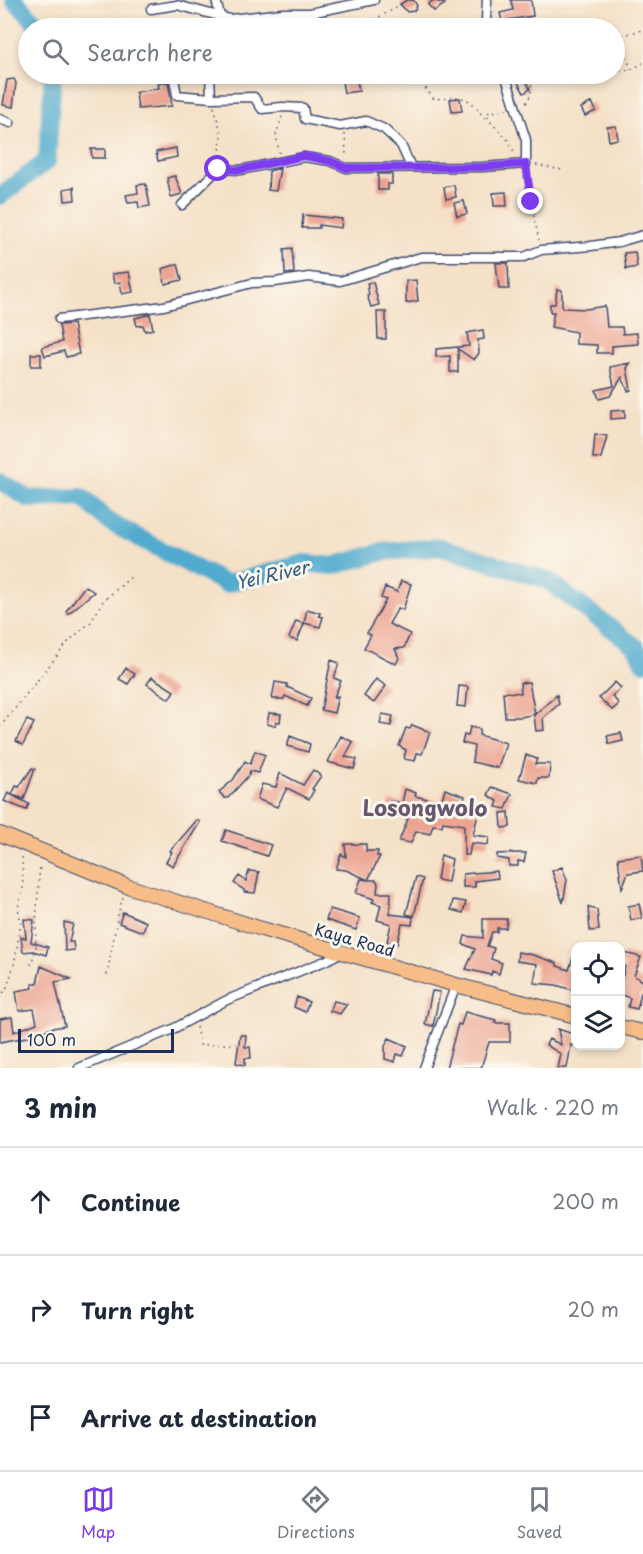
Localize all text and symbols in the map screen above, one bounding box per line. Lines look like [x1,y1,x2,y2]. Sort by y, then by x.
search box [18,18,625,84]
icon: search [39,35,72,68]
text: Search here [87,35,213,68]
route start [204,155,230,181]
route end [517,188,543,214]
water label: Yei River [233,552,314,595]
district label: Losongwolo [363,790,488,823]
street label: Kaya Road [312,916,398,962]
map controls [571,942,625,1050]
button: locate [571,942,625,996]
button: layers [571,996,625,1050]
scale bar [18,1026,174,1054]
text: 100 m [27,1027,76,1051]
text: 3 min [24,1088,97,1127]
text: Walk · 220 m [487,1092,619,1122]
icon: ahead [24,1185,57,1218]
text: Continue [81,1185,180,1218]
text: 200 m [552,1186,619,1216]
icon: right [24,1293,57,1326]
text: Turn right [81,1293,194,1326]
text: 20 m [567,1294,619,1324]
icon: arrive [24,1401,57,1434]
text: Arrive at destination [81,1401,317,1434]
tab: Map [81,1483,115,1543]
tab: Directions [277,1483,355,1543]
tab: Saved [517,1483,562,1543]

